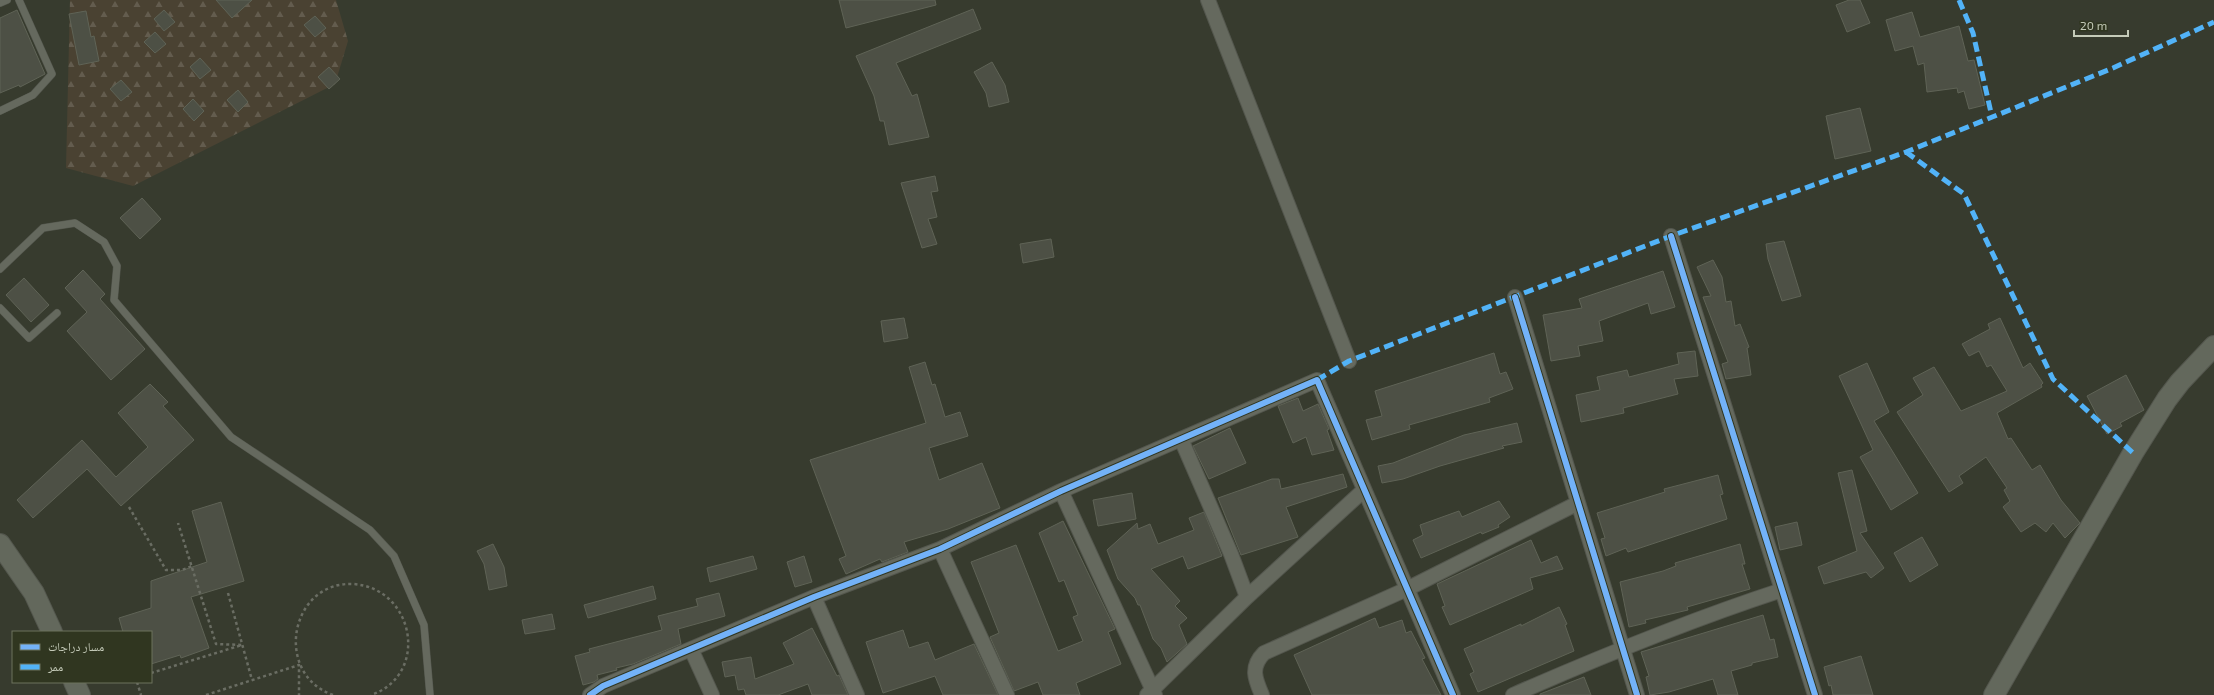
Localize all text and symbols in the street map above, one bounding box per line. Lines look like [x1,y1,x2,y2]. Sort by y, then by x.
scale bar [2074,12,2128,38]
text: 20 m [2080,18,2107,32]
legend [12,631,152,683]
text: مسار دراجات [48,639,104,654]
text: ممر [47,659,63,673]

